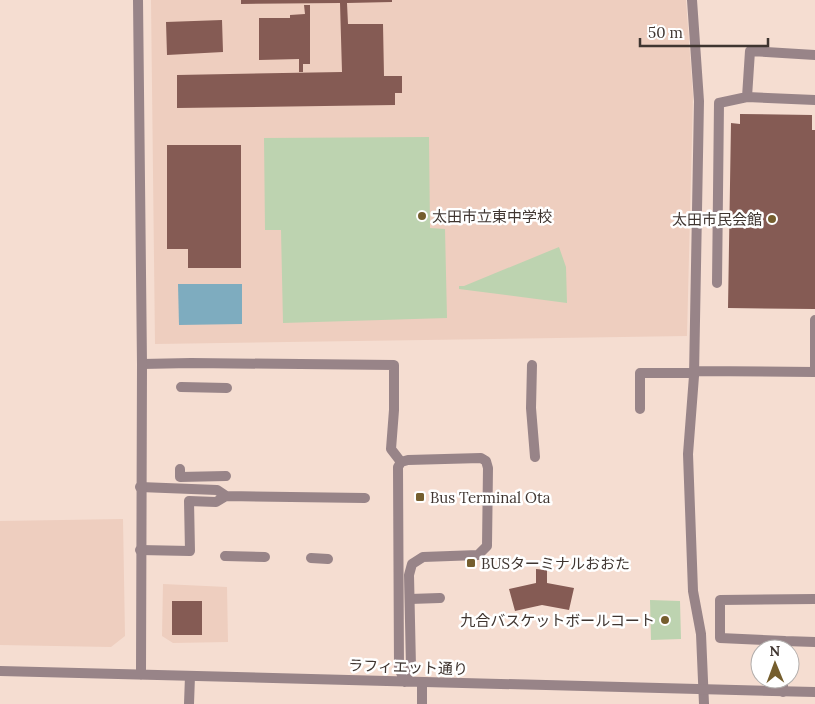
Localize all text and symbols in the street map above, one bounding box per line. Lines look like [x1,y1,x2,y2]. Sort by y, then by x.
scale bar [640,15,768,47]
text: 50 m [648,23,683,42]
place label: 太田市立東中学校 [432,207,552,226]
marker: 太田市立東中学校 [416,210,428,222]
place label: 太田市民会館 [672,210,762,229]
marker: 太田市民会館 [766,213,778,225]
place label: Bus Terminal Ota [430,488,551,507]
marker: Bus Terminal Ota [414,491,426,503]
place label: BUSターミナルおおた [481,554,630,573]
marker: BUSターミナルおおた [465,557,477,569]
place label: 九合バスケットボールコート [460,611,655,630]
marker: 九合バスケットボールコート [659,614,671,626]
north arrow [750,639,800,689]
text: N [769,642,781,660]
street label: ラフィエット通り [348,655,468,679]

